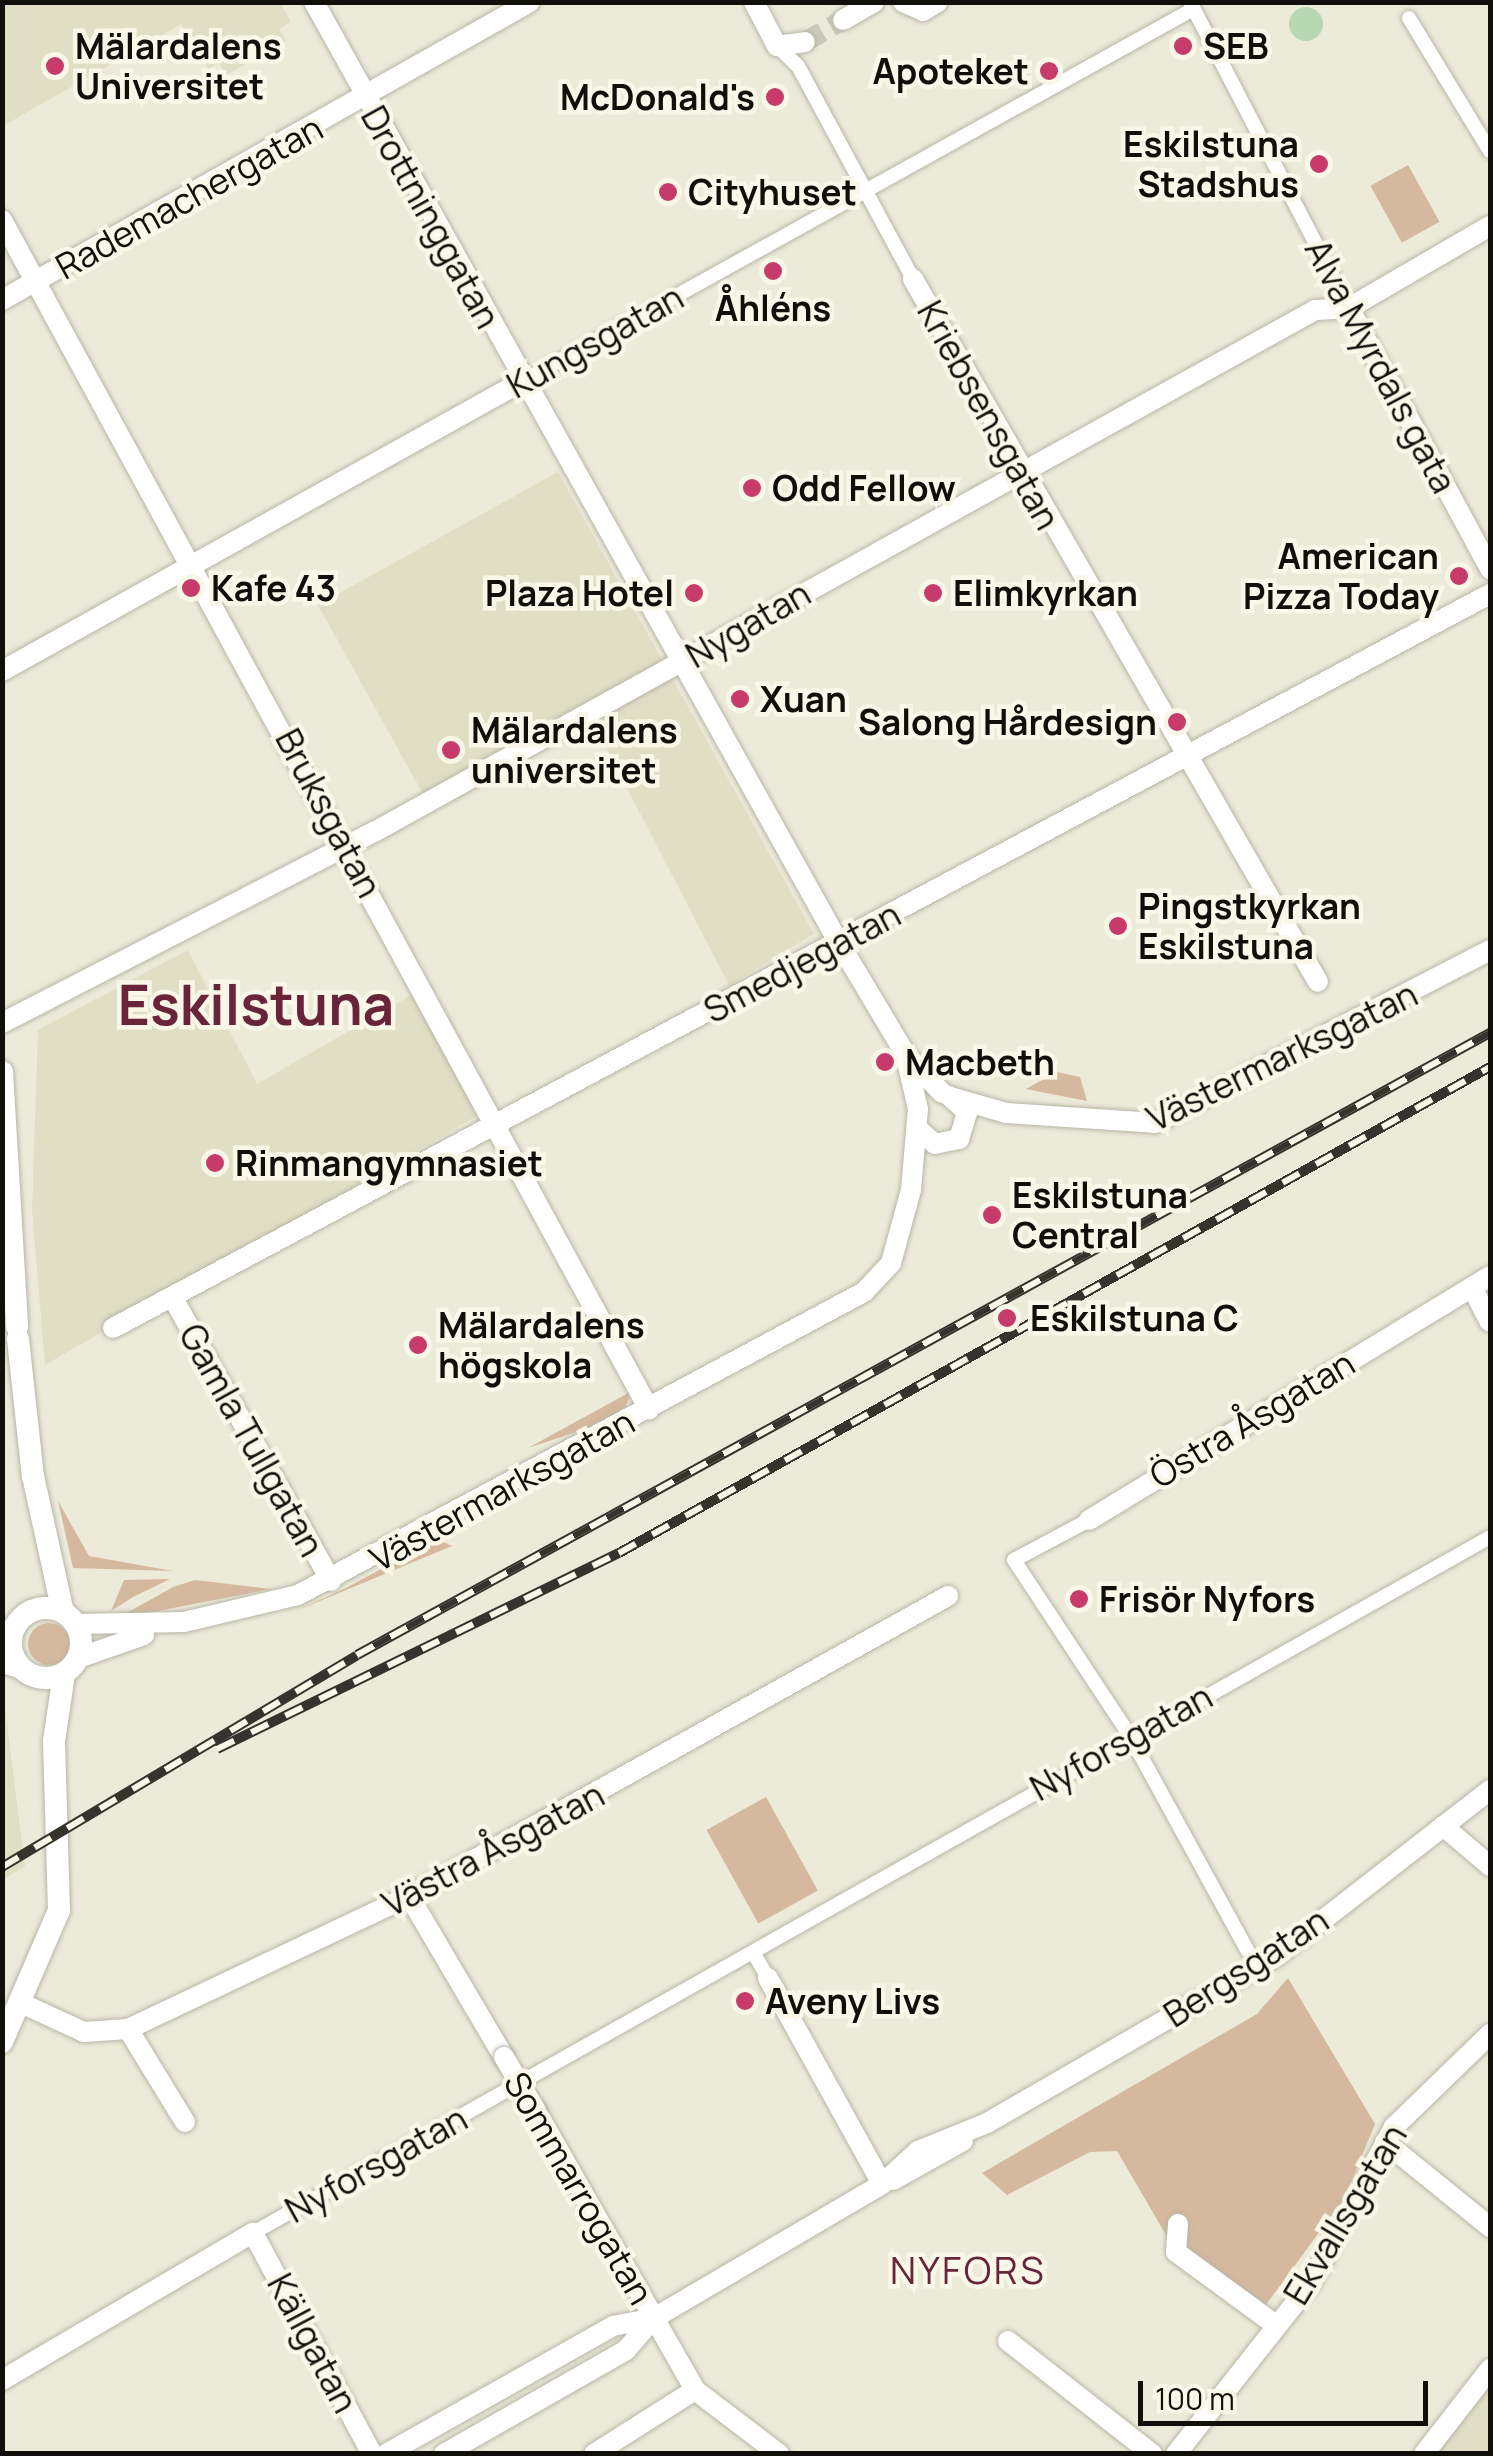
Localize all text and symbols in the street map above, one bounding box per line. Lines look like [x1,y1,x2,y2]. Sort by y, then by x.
place label: Mälardalens Universitet [75,25,282,107]
place label: SEB [1203,25,1269,67]
marker: SEB [1172,35,1194,57]
place label: Apoteket [872,50,1029,92]
marker: Mälardalens Universitet [44,55,66,77]
marker: Apoteket [1038,60,1060,82]
place label: McDonald's [560,76,755,118]
marker: McDonald's [764,86,786,108]
street label: Drottninggatan [353,99,509,335]
street label: Rademachergatan [48,106,330,288]
place label: Eskilstuna Stadshus [1123,123,1299,205]
marker: Eskilstuna Stadshus [1308,153,1330,175]
place label: Cityhuset [688,171,857,213]
marker: Cityhuset [657,181,679,203]
street label: Alva Myrdals gata [1296,232,1466,500]
marker: Åhléns [762,260,784,282]
street label: Kungsgatan [500,275,690,407]
place label: Åhléns [715,287,831,329]
street label: Kriebsensgatan [909,294,1069,536]
place label: Odd Fellow [772,467,956,509]
marker: Odd Fellow [741,477,763,499]
place label: American Pizza Today [1243,535,1439,617]
marker: American Pizza Today [1448,565,1470,587]
place label: Kafe 43 [211,567,336,609]
place label: Plaza Hotel [485,572,674,614]
street label: Nygatan [678,572,818,676]
place label: Elimkyrkan [953,572,1138,614]
marker: Kafe 43 [180,577,202,599]
marker: Plaza Hotel [683,582,705,604]
marker: Elimkyrkan [922,582,944,604]
place label: Xuan [760,678,847,720]
marker: Xuan [729,688,751,710]
place label: Salong Hårdesign [858,701,1157,743]
place label: Mälardalens universitet [471,709,678,791]
marker: Salong Hårdesign [1166,711,1188,733]
street label: Bruksgatan [267,722,391,904]
marker: Mälardalens universitet [440,739,462,761]
place label: Pingstkyrkan Eskilstuna [1138,885,1361,967]
street label: Smedjegatan [697,893,907,1031]
marker: Pingstkyrkan Eskilstuna [1107,915,1129,937]
district label: Eskilstuna [118,972,394,1038]
street label: Västermarksgatan [1140,972,1424,1140]
place label: Macbeth [905,1041,1055,1083]
marker: Macbeth [874,1051,896,1073]
place label: Rinmangymnasiet [235,1142,543,1184]
marker: Rinmangymnasiet [204,1152,226,1174]
place label: Eskilstuna Central [1012,1174,1188,1256]
marker: Eskilstuna Central [981,1204,1003,1226]
place label: Eskilstuna C [1030,1297,1239,1339]
place label: Mälardalens högskola [438,1304,645,1386]
marker: Eskilstuna C [994,1305,1020,1331]
street label: Gamla Tullgatan [171,1317,333,1563]
marker: Mälardalens högskola [407,1334,429,1356]
street label: Östra Åsgatan [1142,1342,1362,1496]
street label: Västermarksgatan [363,1400,641,1580]
place label: Frisör Nyfors [1099,1578,1315,1620]
marker: Frisör Nyfors [1068,1588,1090,1610]
street label: Nyforsgatan [1023,1675,1219,1809]
street label: Västra Åsgatan [375,1773,611,1925]
street label: Bergsgatan [1156,1898,1336,2036]
place label: Aveny Livs [765,1980,940,2022]
marker: Aveny Livs [734,1990,756,2012]
street label: Sommarrogatan [496,2064,662,2312]
street label: Nyforsgatan [278,2097,474,2231]
street label: Ekvallsgatan [1275,2116,1415,2312]
district label: NYFORS [890,2247,1046,2293]
street label: Källgatan [259,2266,367,2420]
scale bar [1143,2361,1433,2423]
text: 100 m [1155,2378,1235,2419]

